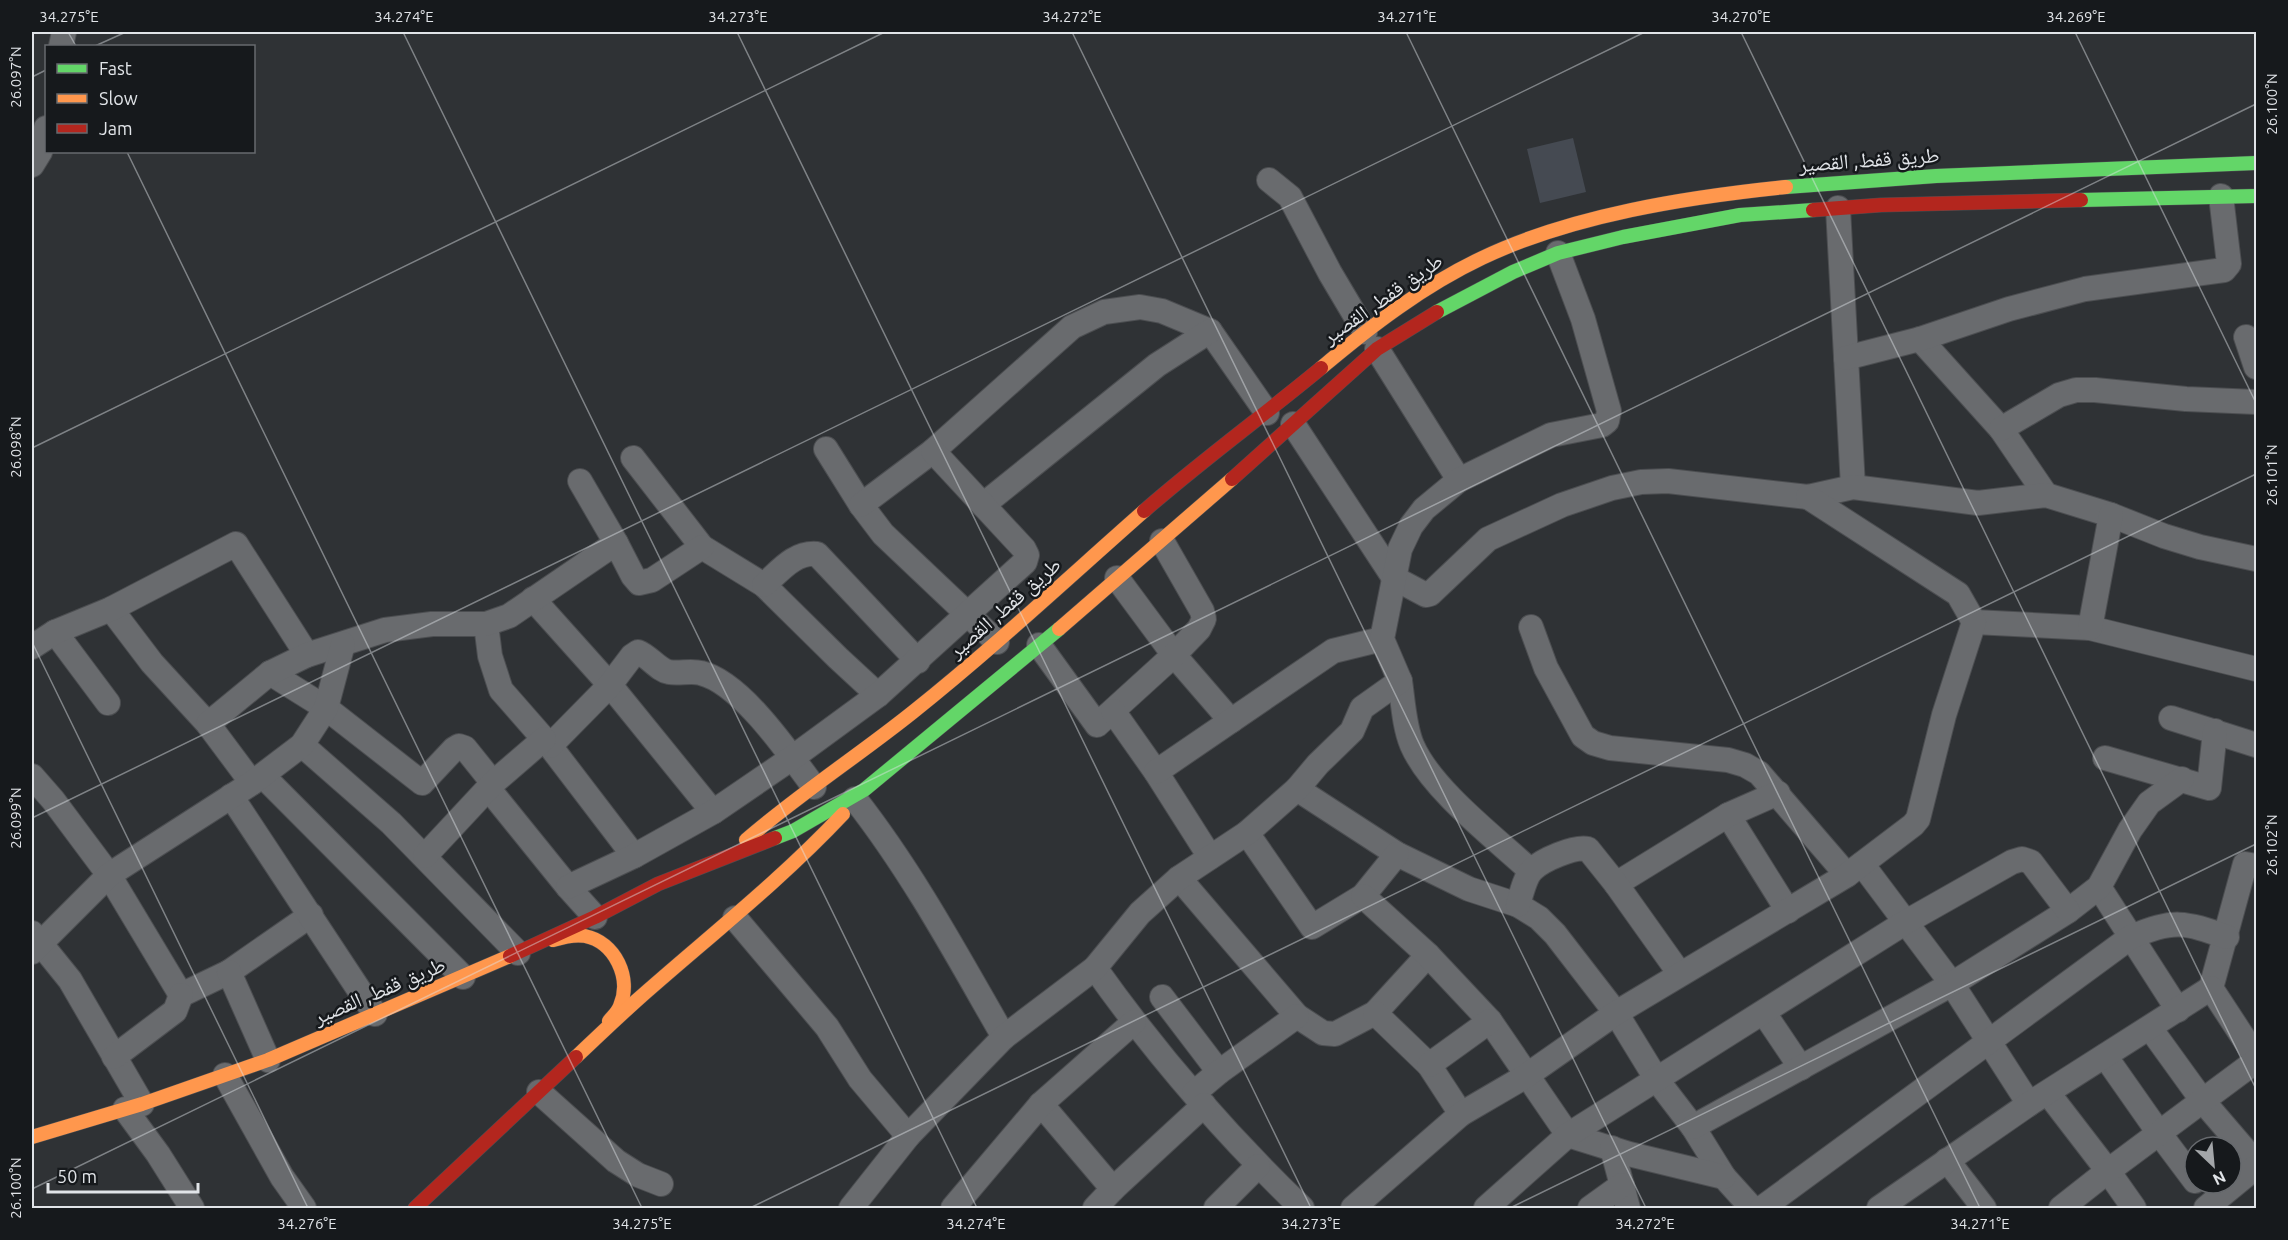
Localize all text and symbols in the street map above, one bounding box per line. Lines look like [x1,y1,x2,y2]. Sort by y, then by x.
text: 34.275°E [39,8,99,25]
text: 34.274°E [374,8,434,25]
text: 34.273°E [708,8,768,25]
text: 34.272°E [1042,8,1102,25]
text: 34.271°E [1377,8,1437,25]
text: 34.270°E [1711,8,1771,25]
text: 34.269°E [2046,8,2106,25]
legend [45,45,255,153]
text: 26.097°N [7,46,24,108]
text: Fast [99,58,132,78]
text: 26.100°N [2263,73,2280,135]
text: Slow [99,88,138,108]
text: Jam [99,118,133,138]
street label: طريق قفط, القصير [1797,142,1940,178]
street label: طريق قفط, القصير [1317,248,1448,350]
text: 26.098°N [7,416,24,478]
text: 26.101°N [2263,444,2280,506]
street label: طريق قفط, القصير [942,552,1066,664]
text: 26.099°N [7,787,24,849]
text: 26.102°N [2263,814,2280,876]
street label: طريق قفط, القصير [308,951,449,1031]
north arrow [2183,1135,2243,1195]
scale bar [48,1156,198,1194]
text: 26.100°N [7,1157,24,1219]
text: 50 m [57,1166,97,1186]
text: N [2210,1168,2229,1189]
text: 34.276°E [277,1215,337,1232]
text: 34.275°E [612,1215,672,1232]
text: 34.274°E [946,1215,1006,1232]
text: 34.273°E [1281,1215,1341,1232]
text: 34.272°E [1615,1215,1675,1232]
text: 34.271°E [1950,1215,2010,1232]

